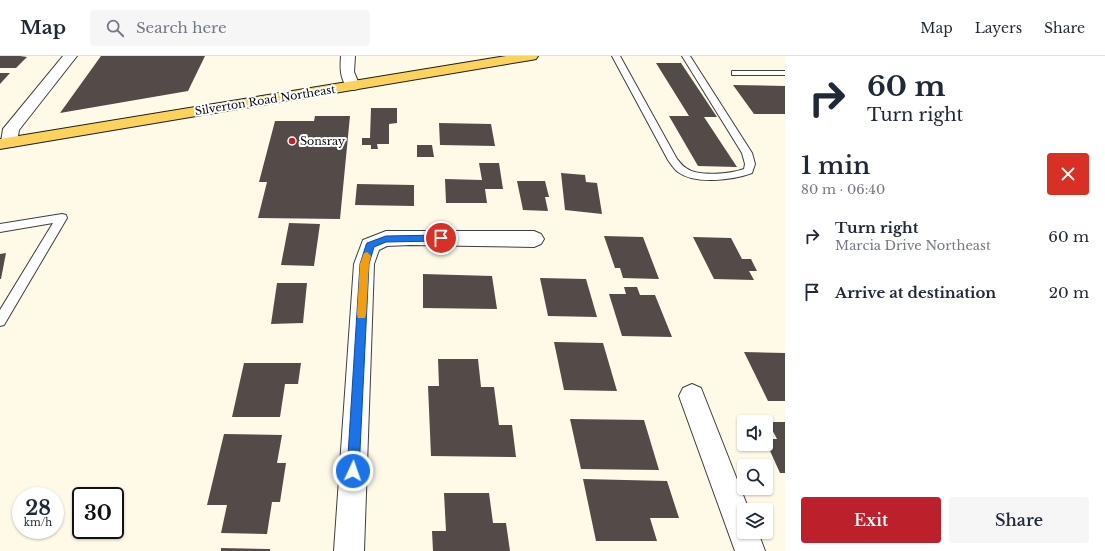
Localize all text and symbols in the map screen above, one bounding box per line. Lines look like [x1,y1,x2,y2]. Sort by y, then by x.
search box [90,10,370,46]
text: Map [20,16,66,39]
icon: search [104,17,126,39]
text: Search here [136,18,227,37]
text: Map [920,19,953,37]
text: Layers [975,19,1022,37]
text: Share [1044,19,1085,37]
text: 60 m [867,69,945,104]
icon: right [801,72,853,124]
street label: Silverton Road Northeast [194,82,337,118]
text: Turn right [867,104,963,126]
place label: Sonsray [300,134,345,148]
marker: Sonsray [287,136,297,146]
text: 1 min [801,151,870,180]
button: close [1047,153,1089,195]
text: 80 m · 06:40 [801,181,885,198]
text: Turn right [835,218,918,237]
pin [424,221,458,255]
icon: right [801,225,823,247]
icon: arrive [430,227,452,249]
text: 60 m [1048,227,1089,246]
text: Marcia Drive Northeast [835,237,991,254]
icon: arrive [801,281,823,303]
text: Arrive at destination [835,283,996,302]
text: 20 m [1049,283,1089,302]
map controls [737,415,773,539]
button: sound [737,415,773,451]
position arrow [332,450,374,492]
button: search [737,459,773,495]
speed limit sign: 30 [72,487,124,539]
text: 28 [25,496,51,520]
button: Exit [801,497,941,543]
button: Share [949,497,1089,543]
button: layers [737,503,773,539]
text: km/h [24,516,52,529]

